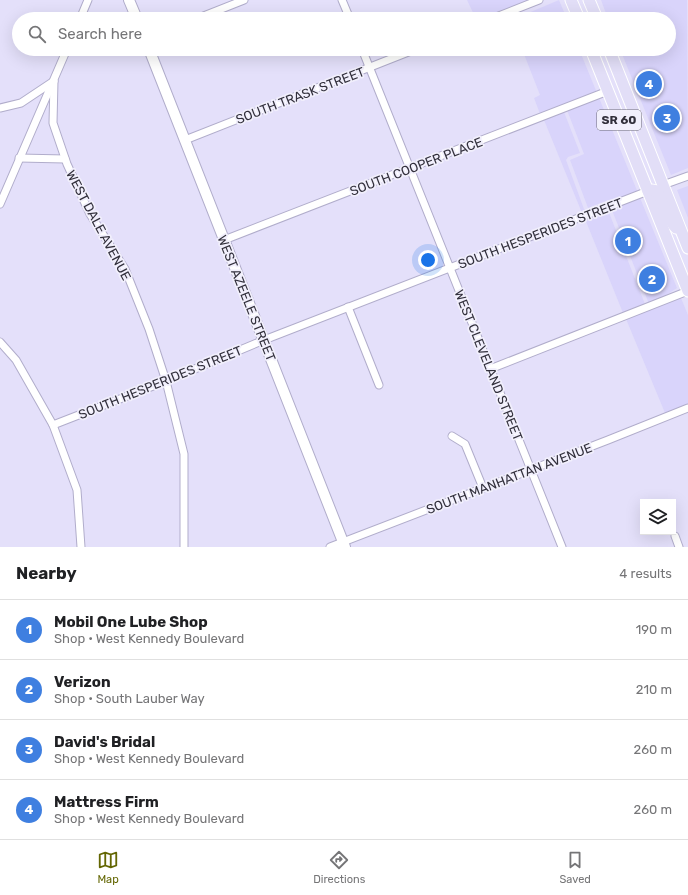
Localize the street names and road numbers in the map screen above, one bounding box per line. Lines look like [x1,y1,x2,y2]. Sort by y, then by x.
street label: SOUTH TRASK STREET [234,64,367,127]
road number: SR 60 [597,110,641,130]
street label: SOUTH COOPER PLACE [348,134,485,199]
street label: WEST DALE AVENUE [63,168,134,283]
street label: SOUTH HESPERIDES STREET [456,195,625,272]
street label: WEST AZEELE STREET [214,233,279,364]
street label: WEST CLEVELAND STREET [451,288,526,443]
street label: SOUTH HESPERIDES STREET [76,343,245,422]
street label: SOUTH MANHATTAN AVENUE [424,440,594,517]

